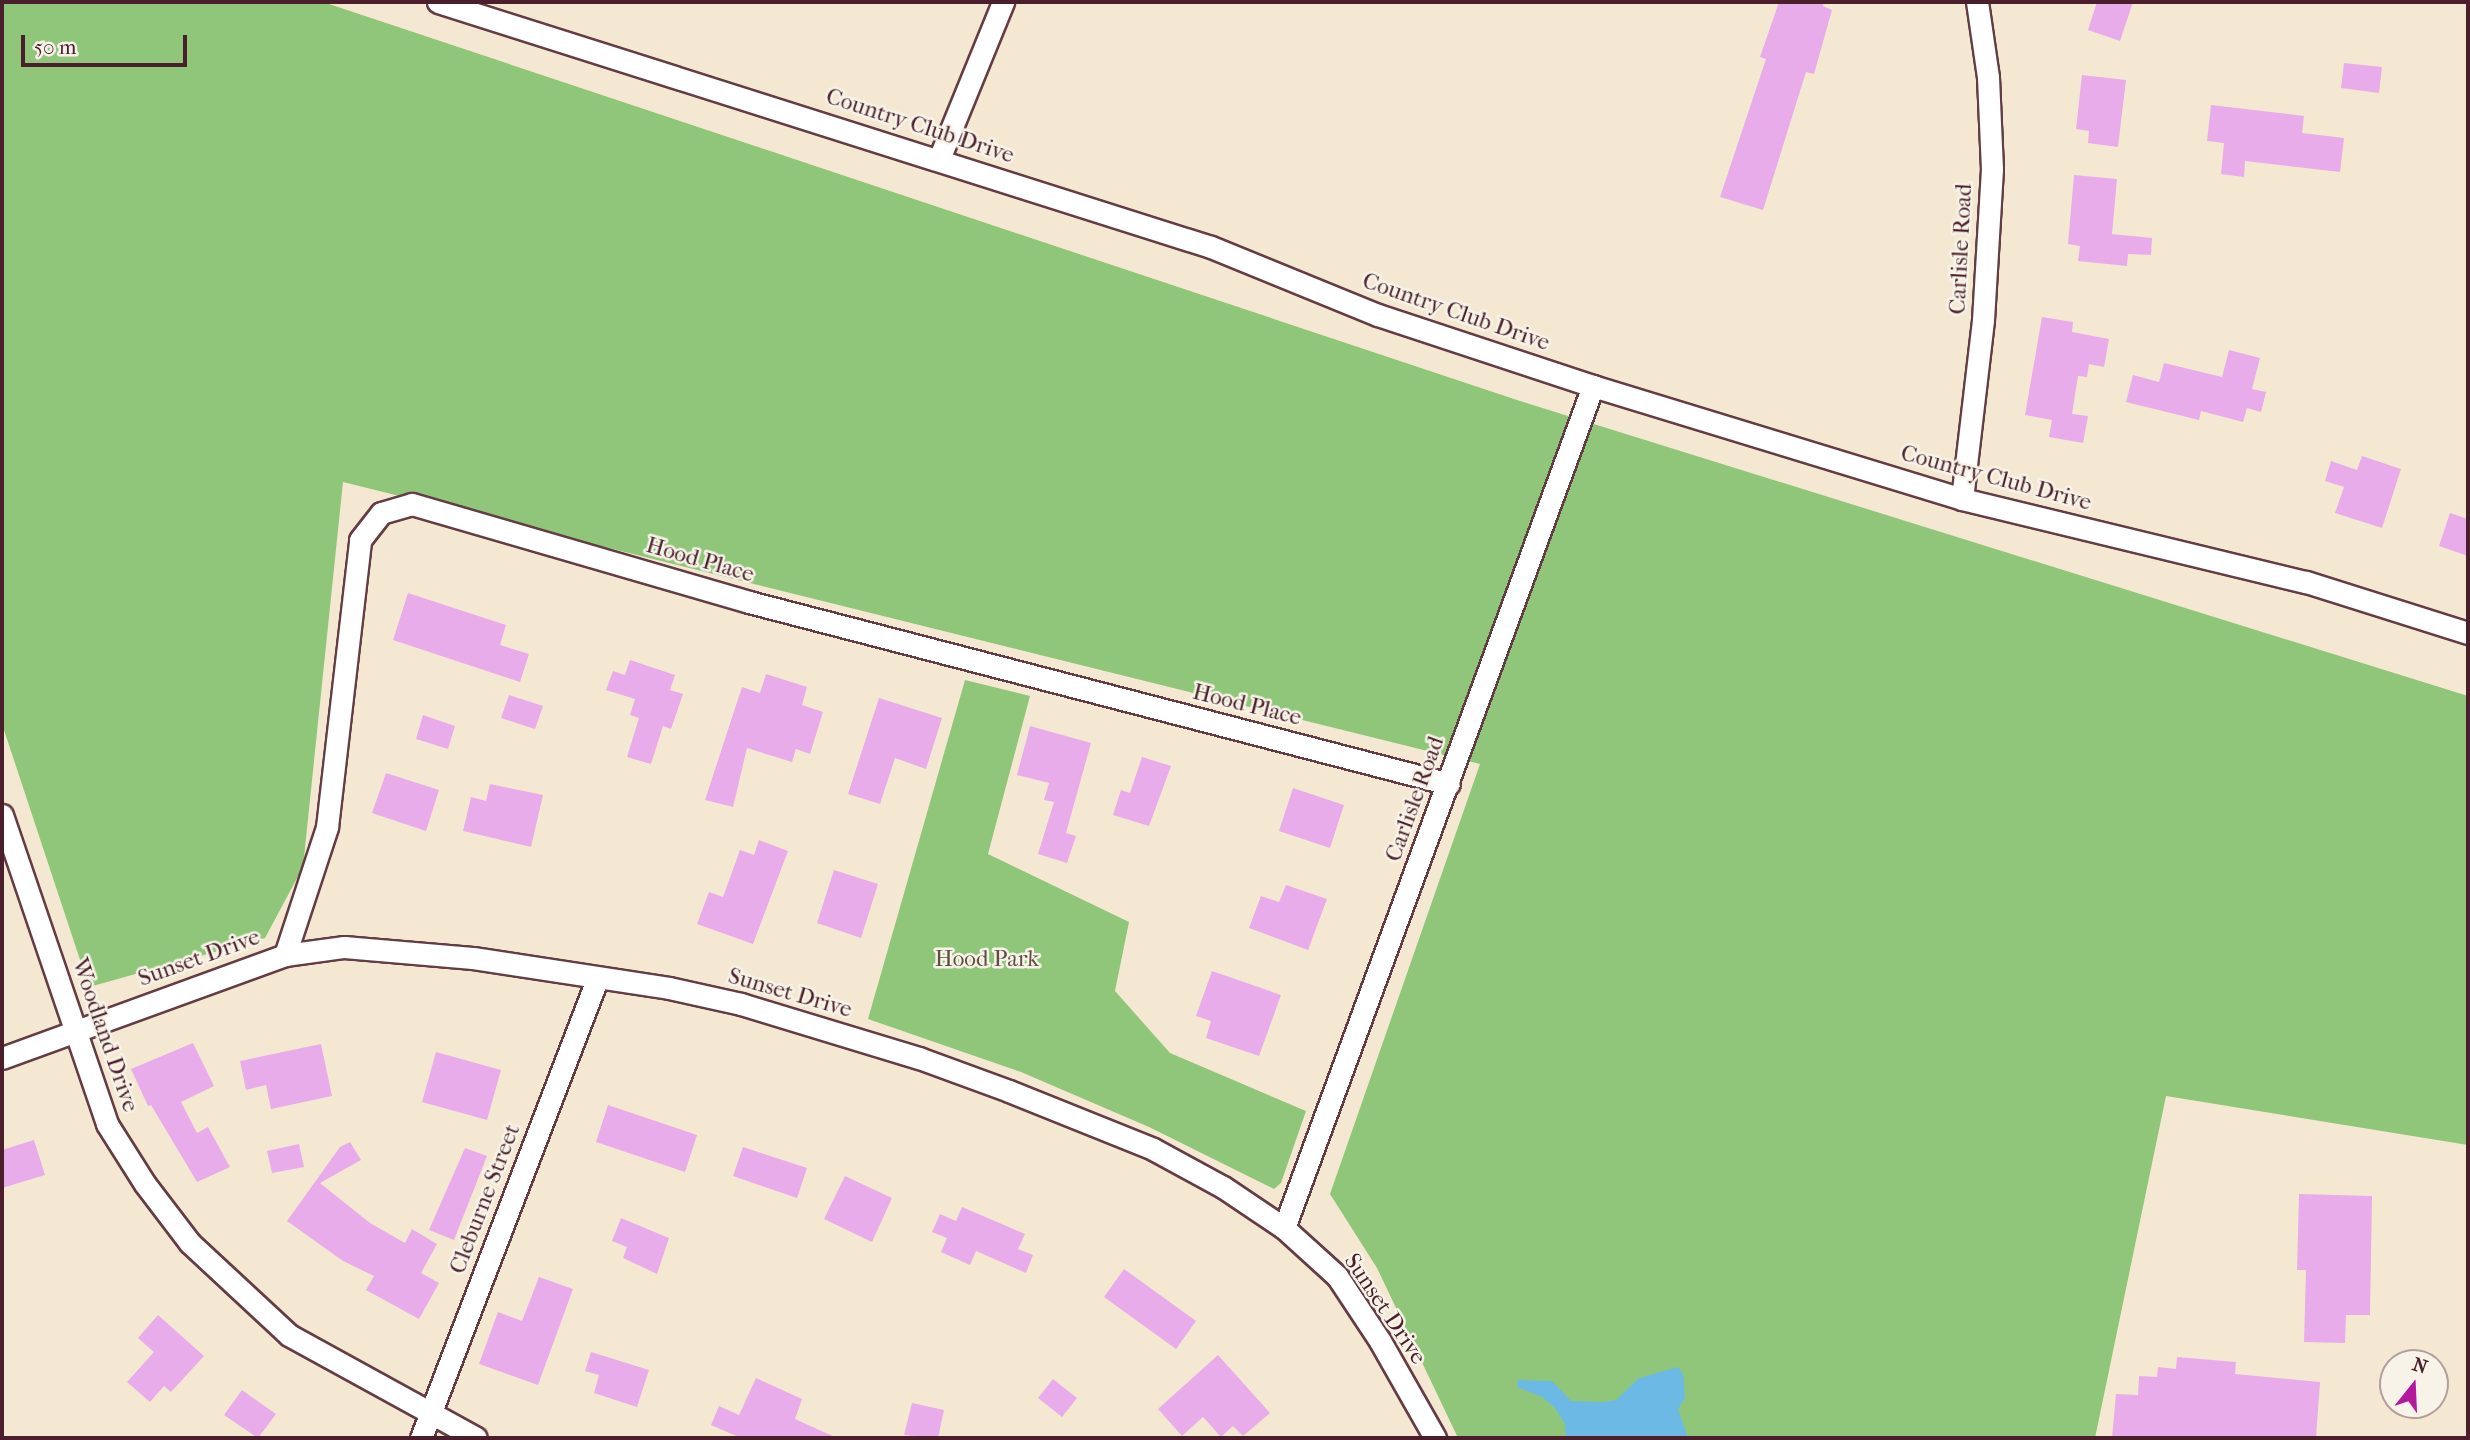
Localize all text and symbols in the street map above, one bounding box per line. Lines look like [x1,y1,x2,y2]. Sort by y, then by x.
scale bar [24,21,191,65]
text: 50 m [34,35,77,59]
street label: Country Club Drive [822,83,1018,169]
street label: Carlisle Road [1944,183,1978,315]
street label: Country Club Drive [1359,267,1553,357]
street label: Country Club Drive [1898,439,2094,517]
street label: Hood Place [643,531,757,589]
street label: Hood Place [1190,678,1304,732]
street label: Carlisle Road [1380,733,1450,865]
street label: Sunset Drive [134,923,264,993]
park label: Hood Park [935,945,1039,973]
street label: Woodland Drive [66,954,144,1116]
street label: Sunset Drive [725,962,855,1024]
street label: Cleburne Street [444,1120,526,1278]
street label: Sunset Drive [1338,1248,1432,1370]
north arrow [2379,1349,2449,1419]
text: N [2410,1353,2430,1379]

